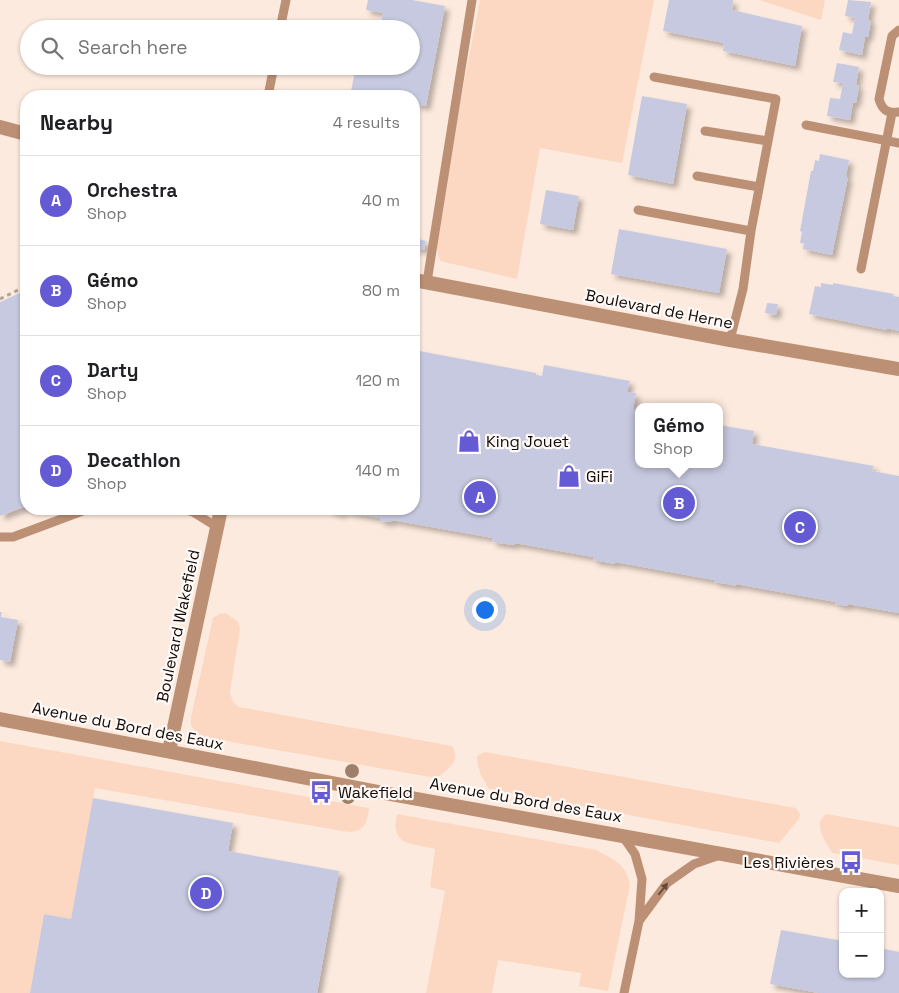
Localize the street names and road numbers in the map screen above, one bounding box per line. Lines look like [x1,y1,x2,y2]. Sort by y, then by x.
street label: Boulevard de Herne [583,284,735,334]
street label: Boulevard Wakefield [152,548,204,704]
street label: Avenue du Bord des Eaux [30,697,226,755]
street label: Avenue du Bord des Eaux [428,773,624,827]

